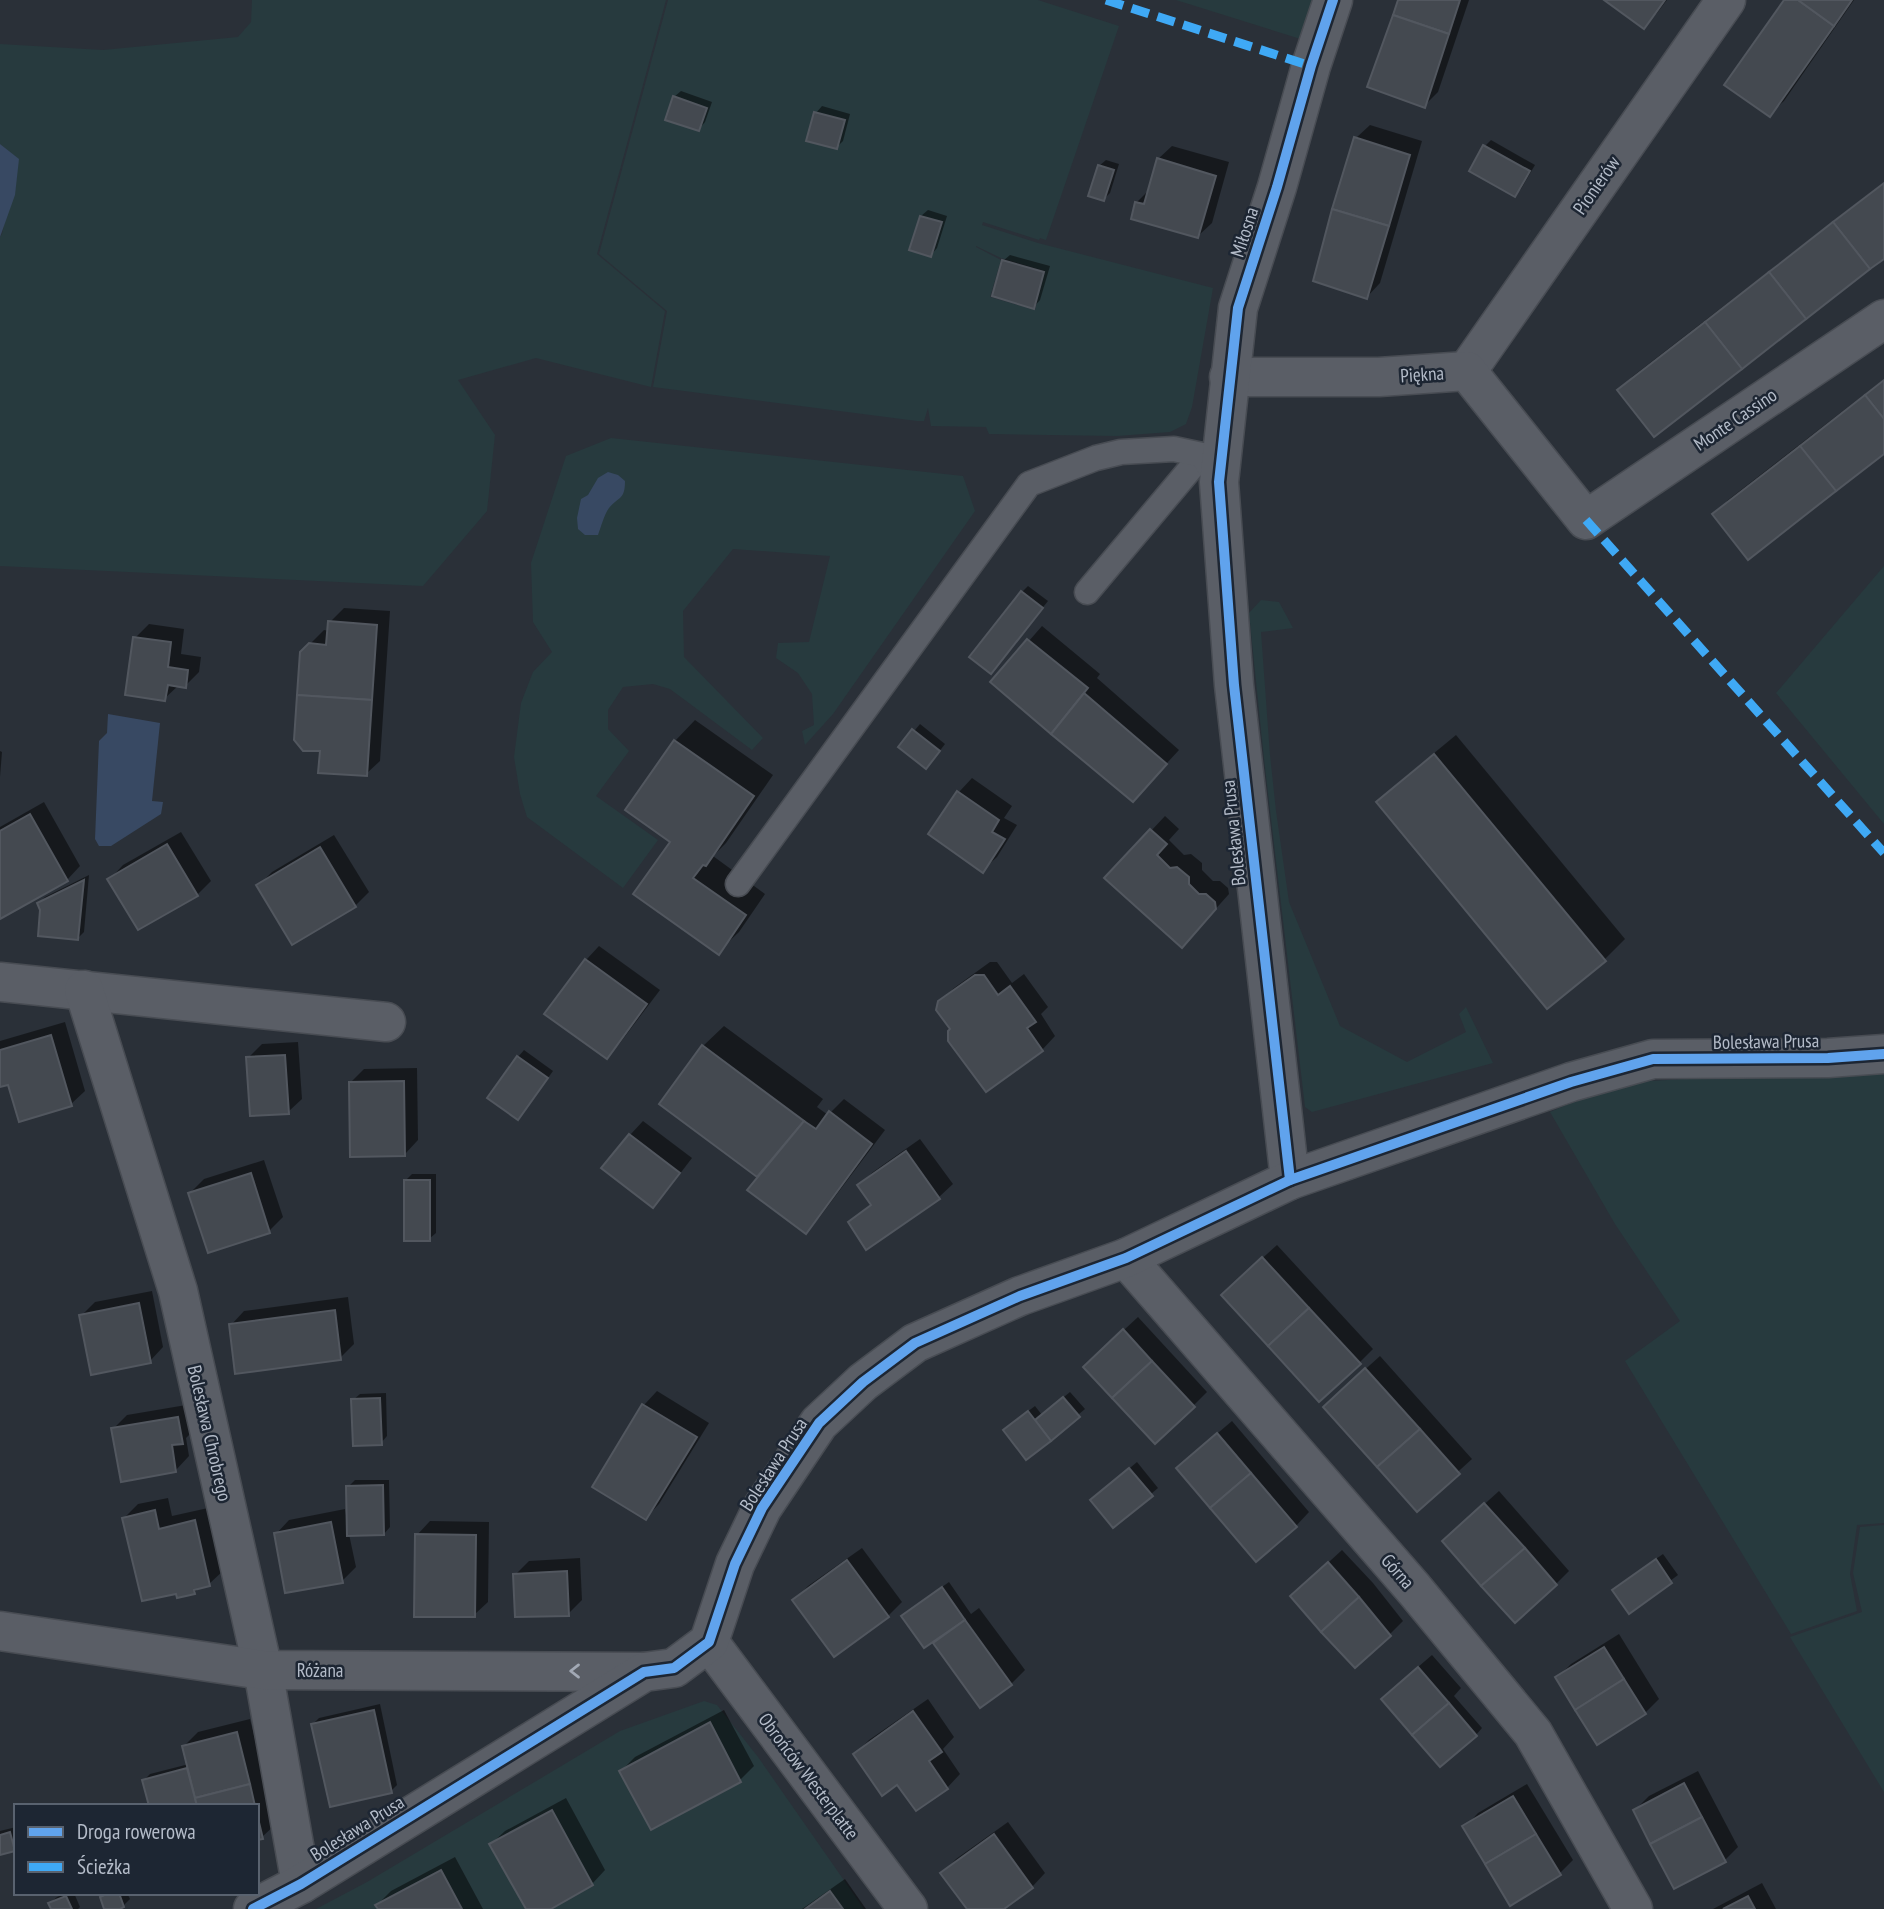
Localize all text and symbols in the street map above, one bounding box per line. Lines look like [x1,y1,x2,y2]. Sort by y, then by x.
street label: Pionierów [1567,151,1625,219]
street label: Miłosna [1225,204,1263,260]
street label: Piękna [1399,361,1445,387]
street label: Monte Cassino [1689,382,1781,456]
street label: Bolesława Prusa [1216,779,1250,887]
street label: Bolesława Prusa [1713,1028,1819,1054]
street label: Bolesława Chrobrego [183,1363,237,1503]
street label: Bolesława Prusa [734,1413,812,1515]
street label: Górna [1376,1549,1420,1593]
street label: Różana [297,1658,343,1682]
one-way arrow [570,1664,581,1679]
street label: Obrońców Westerplatte [754,1708,865,1844]
street label: Bolesława Prusa [306,1790,408,1866]
legend [14,1804,259,1895]
text: Droga rowerowa [77,1818,196,1845]
text: Ścieżka [77,1853,131,1880]

